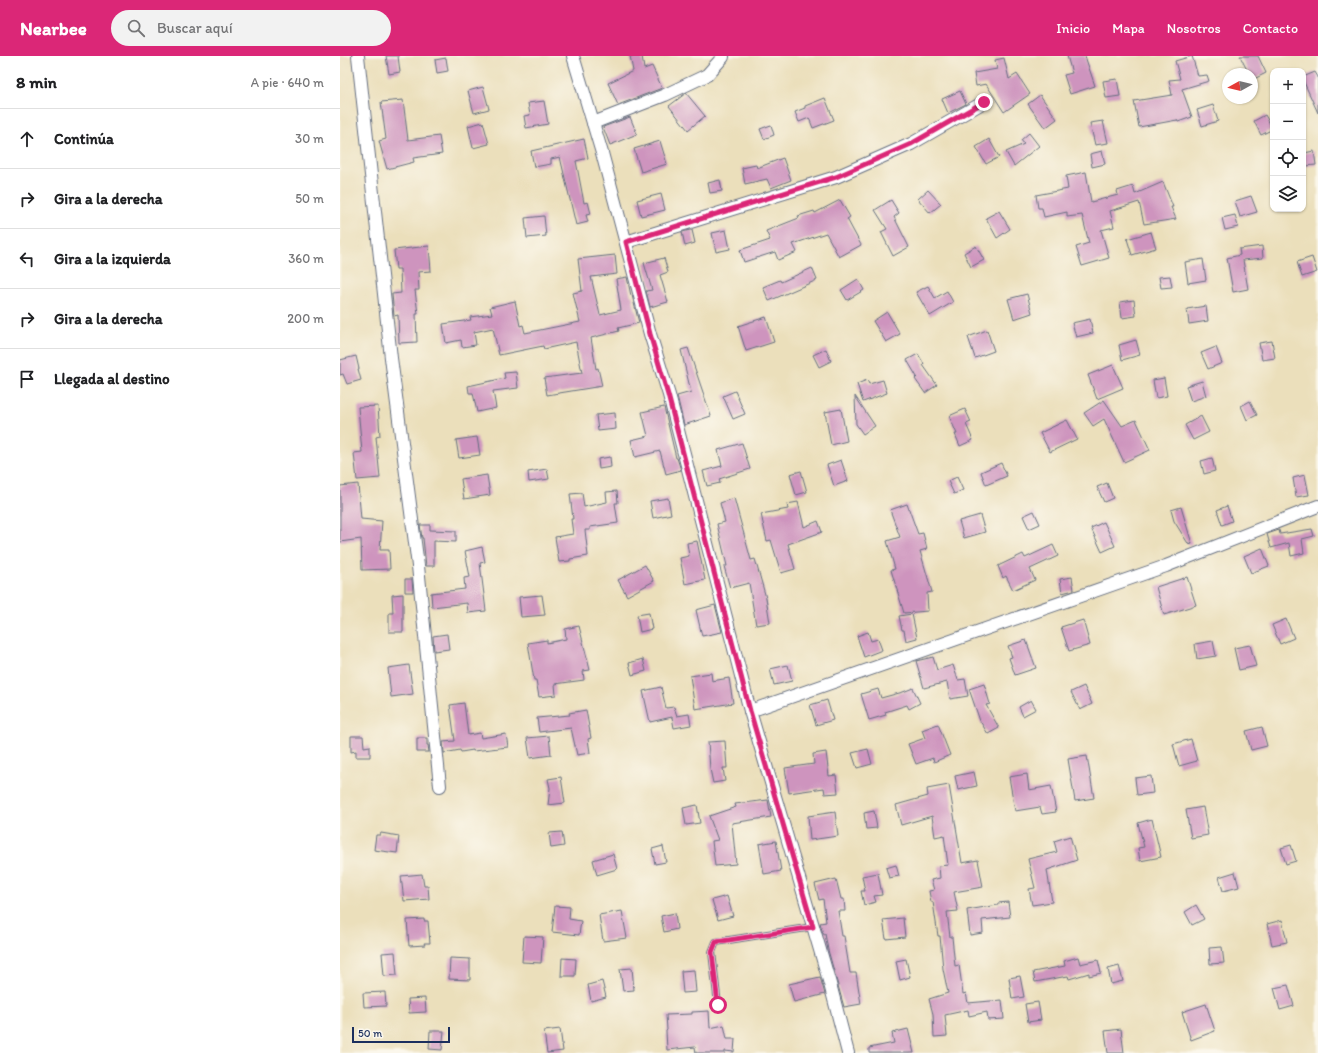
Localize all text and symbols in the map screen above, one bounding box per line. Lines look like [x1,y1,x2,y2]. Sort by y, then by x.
search box [111,10,391,46]
text: Nearbee [20,17,87,40]
icon: search [125,17,147,39]
text: Buscar aquí [157,19,233,37]
text: Inicio [1056,20,1090,37]
text: Mapa [1112,20,1145,37]
text: Nosotros [1167,20,1221,37]
text: Contacto [1243,20,1298,37]
north arrow [1222,68,1258,104]
map controls [1270,68,1306,212]
button: + [1270,68,1306,104]
text: 8 min [16,72,57,92]
text: A pie · 640 m [251,75,324,90]
route end [975,93,993,111]
button: − [1270,104,1306,140]
icon: ahead [16,128,38,150]
text: Continúa [54,130,114,148]
text: 30 m [295,131,324,146]
button: locate [1270,140,1306,176]
button: layers [1270,176,1306,212]
icon: right [16,188,38,210]
text: Gira a la derecha [54,190,163,208]
text: 50 m [295,191,324,206]
icon: left [16,248,38,270]
text: Gira a la izquierda [54,250,171,268]
text: 360 m [288,251,324,266]
icon: right [16,308,38,330]
text: Gira a la derecha [54,310,163,328]
text: 200 m [287,311,324,326]
icon: arrive [16,368,38,390]
text: Llegada al destino [54,370,170,388]
route start [709,996,727,1014]
scale bar [352,1025,450,1044]
text: 50 m [358,1027,382,1040]

